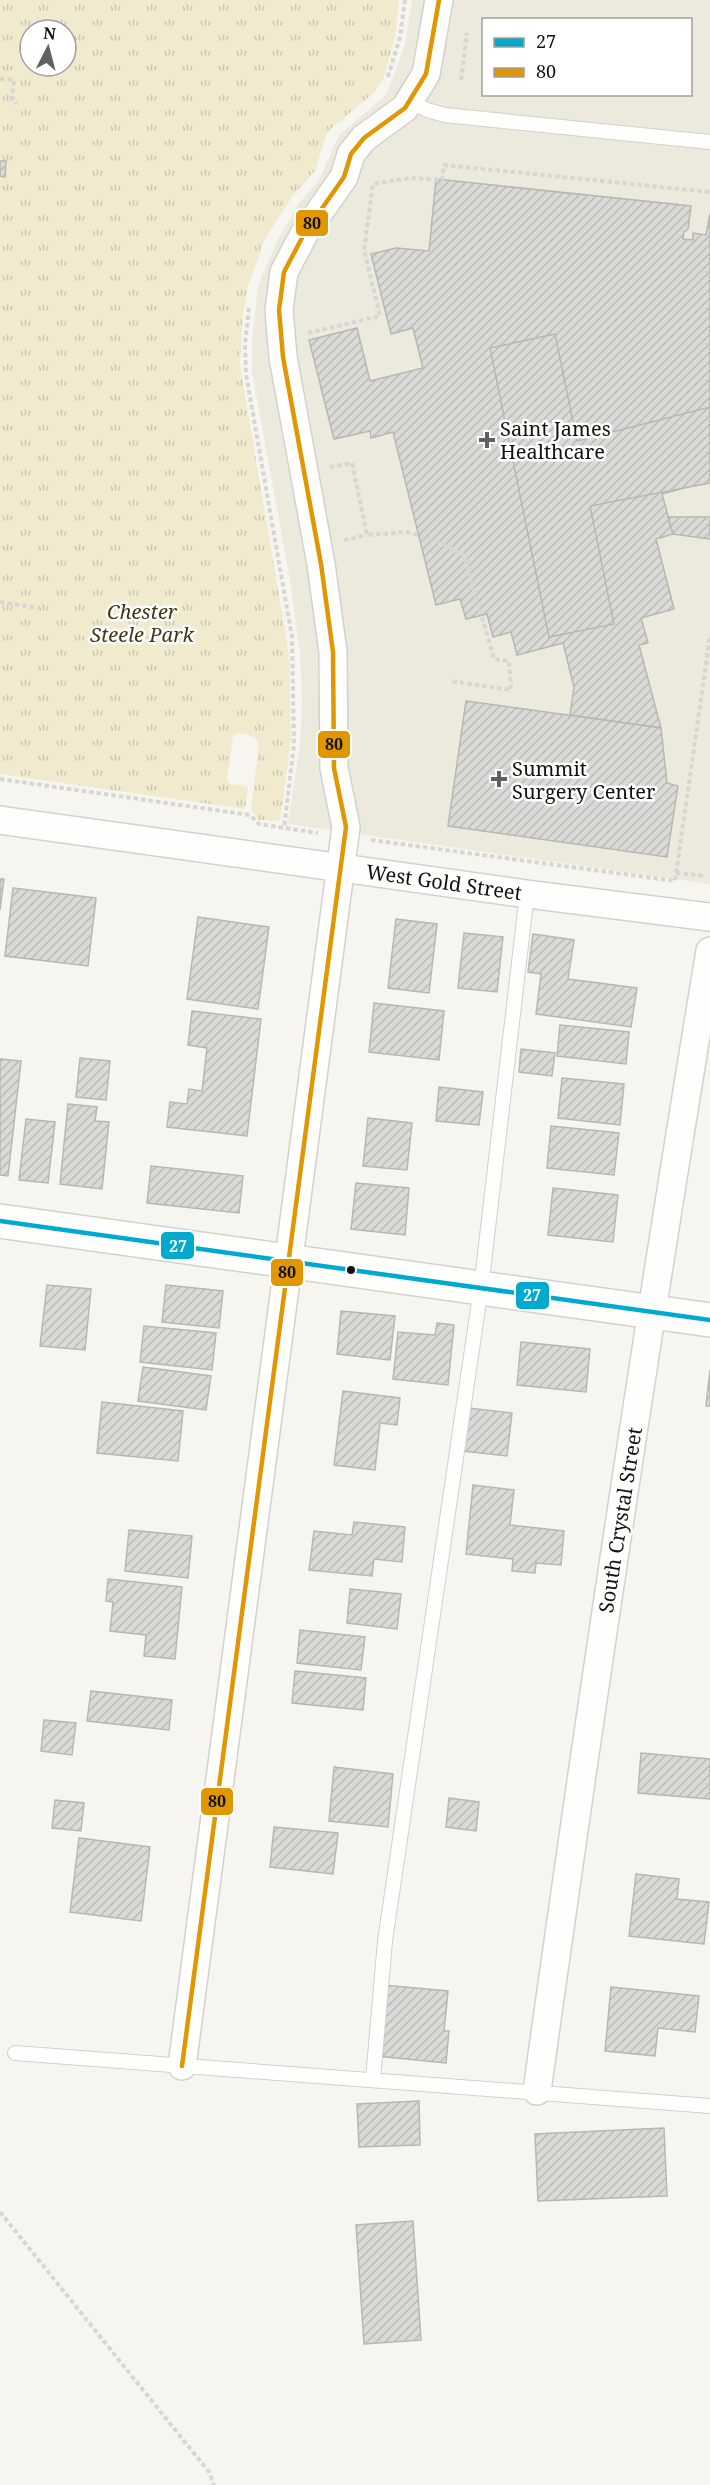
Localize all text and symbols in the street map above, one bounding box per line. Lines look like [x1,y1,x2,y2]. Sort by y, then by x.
north arrow [18,18,78,78]
legend [482,18,692,96]
text: N [42,21,57,45]
text: 27 [536,29,556,53]
text: 80 [536,59,556,83]
line badge: 80 [295,209,329,237]
text: 80 [303,212,321,234]
place label: Saint James Healthcare [500,415,611,465]
marker: Saint James Healthcare [478,431,496,449]
park label: Chester Steele Park [90,598,195,648]
line badge: 80 [317,730,351,759]
text: 80 [325,733,343,755]
place label: Summit Surgery Center [512,755,656,805]
marker: Summit Surgery Center [490,770,508,788]
street label: West Gold Street [364,858,524,906]
line badge: 27 [160,1231,195,1260]
text: 27 [169,1235,187,1257]
line badge: 80 [270,1258,304,1287]
text: 80 [278,1261,296,1283]
unlabelled marker [345,1264,357,1276]
line badge: 27 [515,1281,550,1310]
text: 27 [523,1284,541,1306]
street label: South Crystal Street [592,1425,648,1615]
line badge: 80 [200,1787,234,1816]
text: 80 [208,1790,226,1812]

